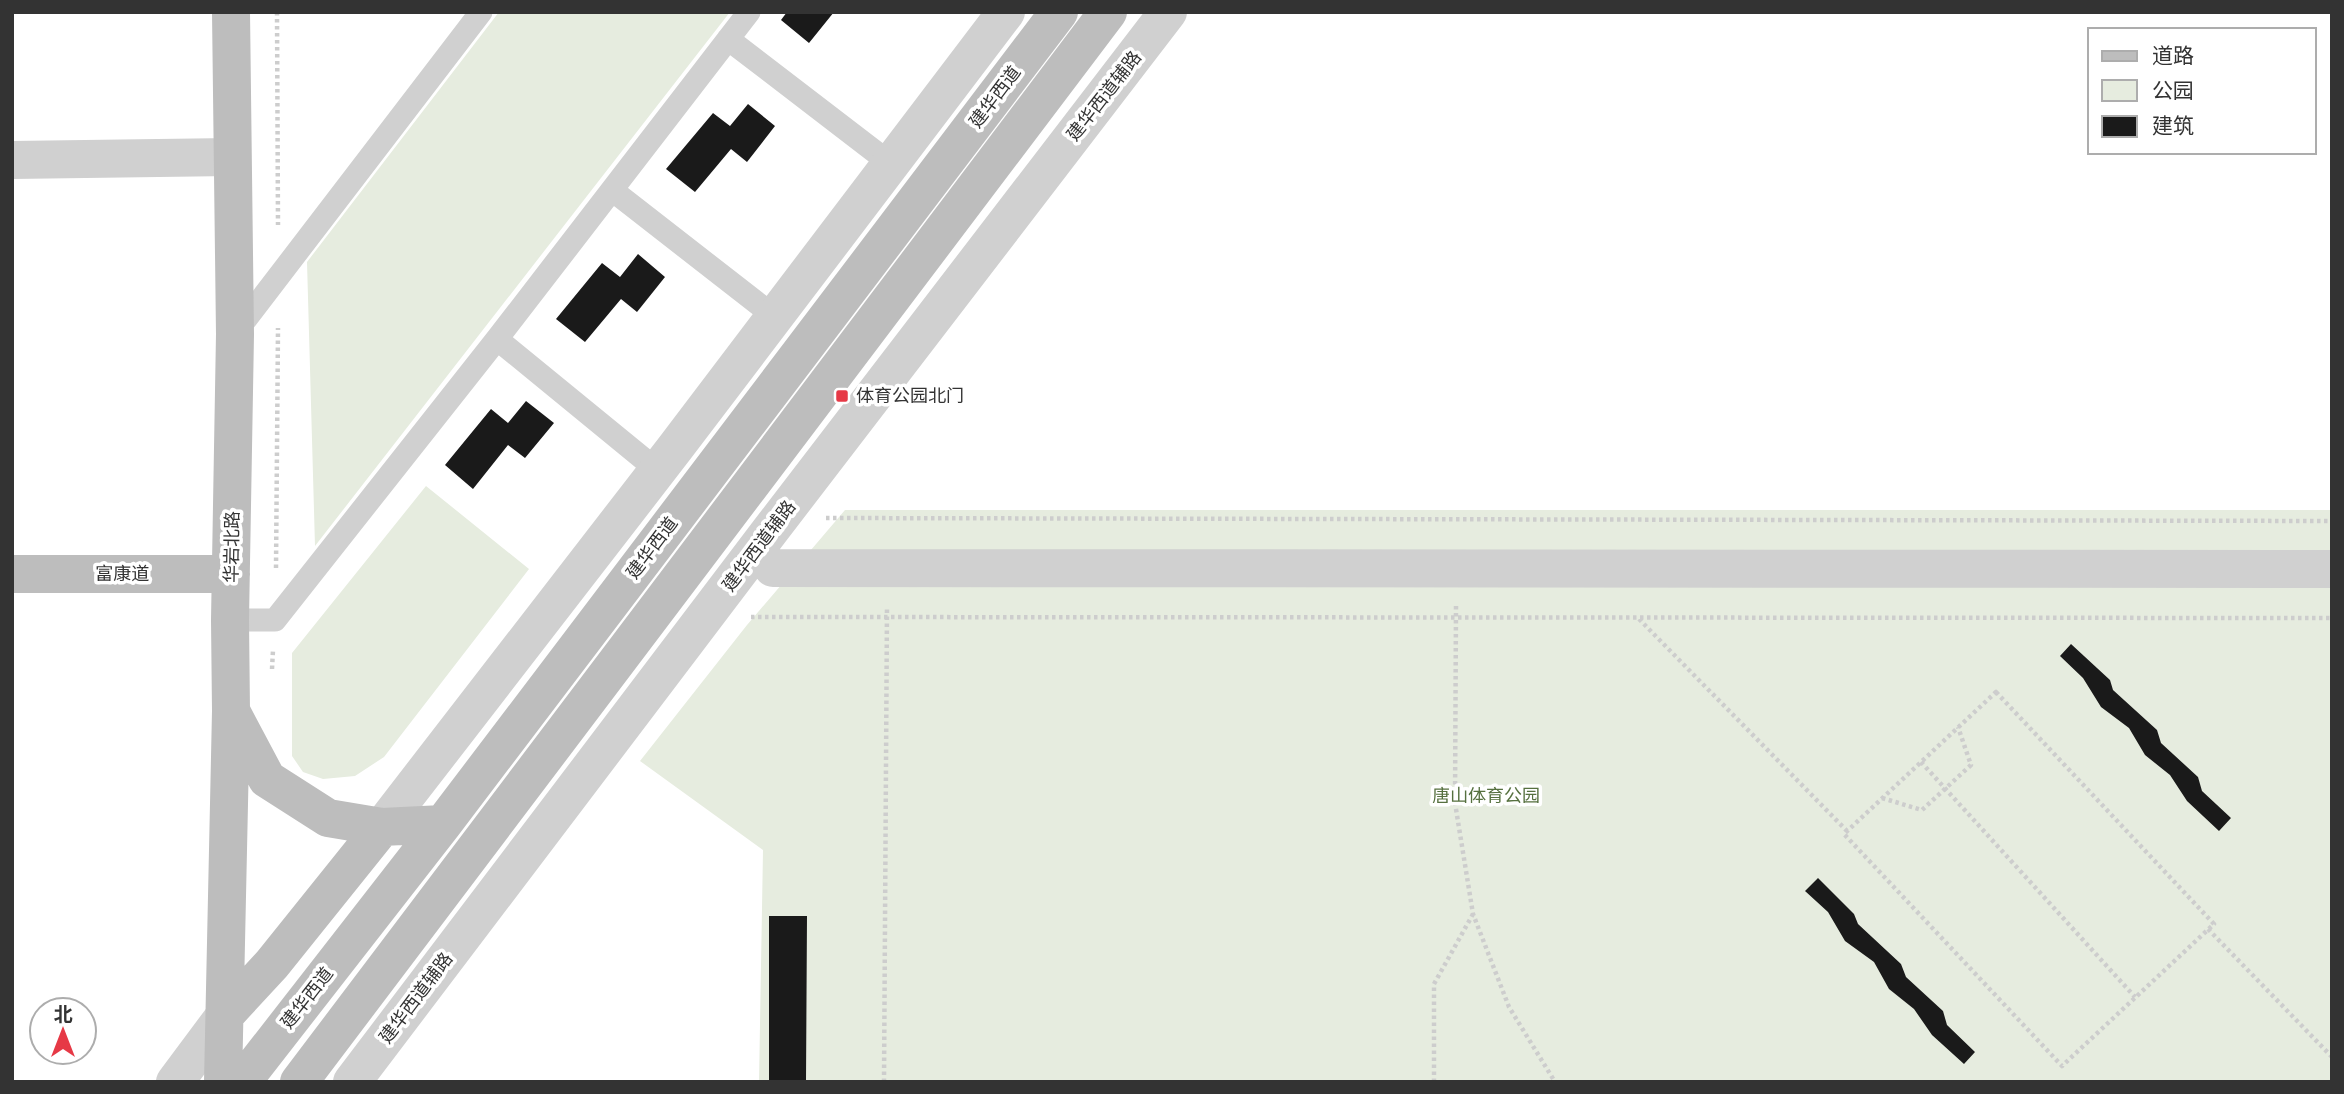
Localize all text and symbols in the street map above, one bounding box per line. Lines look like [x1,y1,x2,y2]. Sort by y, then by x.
legend [2088,28,2316,154]
text: 道路 [2152,43,2194,69]
street label: 建华西道辅路 [1062,47,1146,145]
street label: 建华西道 [965,62,1025,132]
text: 公园 [2152,78,2194,104]
text: 建筑 [2152,113,2194,139]
place label: 体育公园北门 [856,385,964,407]
marker: 体育公园北门 [834,388,850,404]
street label: 建华西道辅路 [718,496,800,596]
street label: 华岩北路 [220,511,244,583]
street label: 建华西道 [622,513,682,583]
street label: 富康道 [95,563,149,585]
park label: 唐山体育公园 [1432,785,1540,807]
street label: 建华西道辅路 [375,948,457,1048]
street label: 建华西道 [276,963,338,1033]
north arrow [28,996,98,1066]
text: 北 [53,1003,73,1026]

